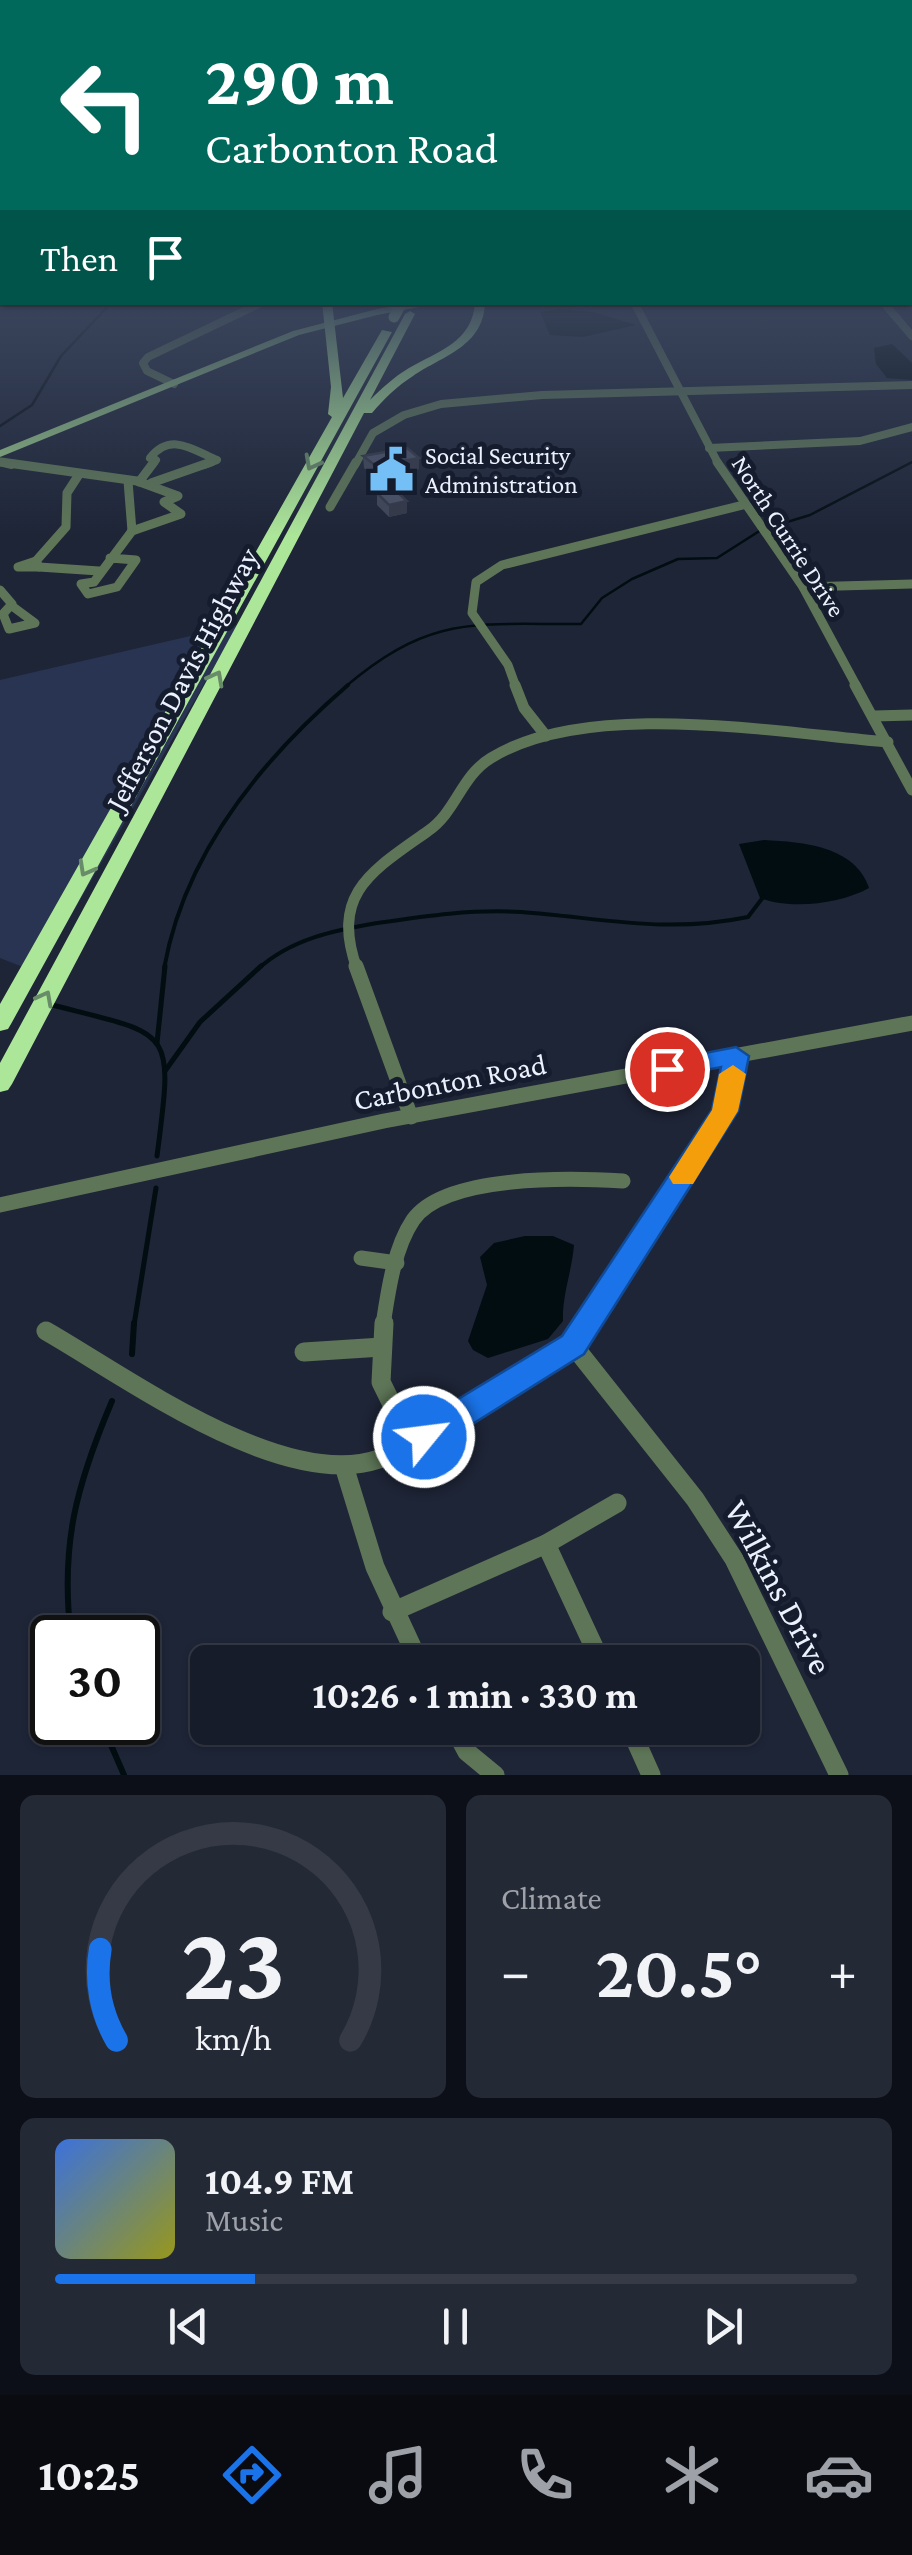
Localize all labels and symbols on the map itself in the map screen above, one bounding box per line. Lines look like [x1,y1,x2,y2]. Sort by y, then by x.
place label: Social Security Administration [425,442,578,498]
public building icon: Social Security Administration [368,445,416,493]
street label: North Currie Drive [727,451,851,622]
one-way arrow [305,452,325,470]
street label: Jefferson Davis Highway [97,542,266,819]
one-way arrow [204,671,223,689]
one-way arrow [79,859,99,877]
one-way arrow [33,990,53,1008]
pin [625,1027,710,1112]
street label: Carbonton Road [351,1047,549,1116]
position arrow [372,1385,476,1489]
street label: Wilkins Drive [716,1494,841,1681]
speed limit sign: 30 [30,1615,160,1745]

